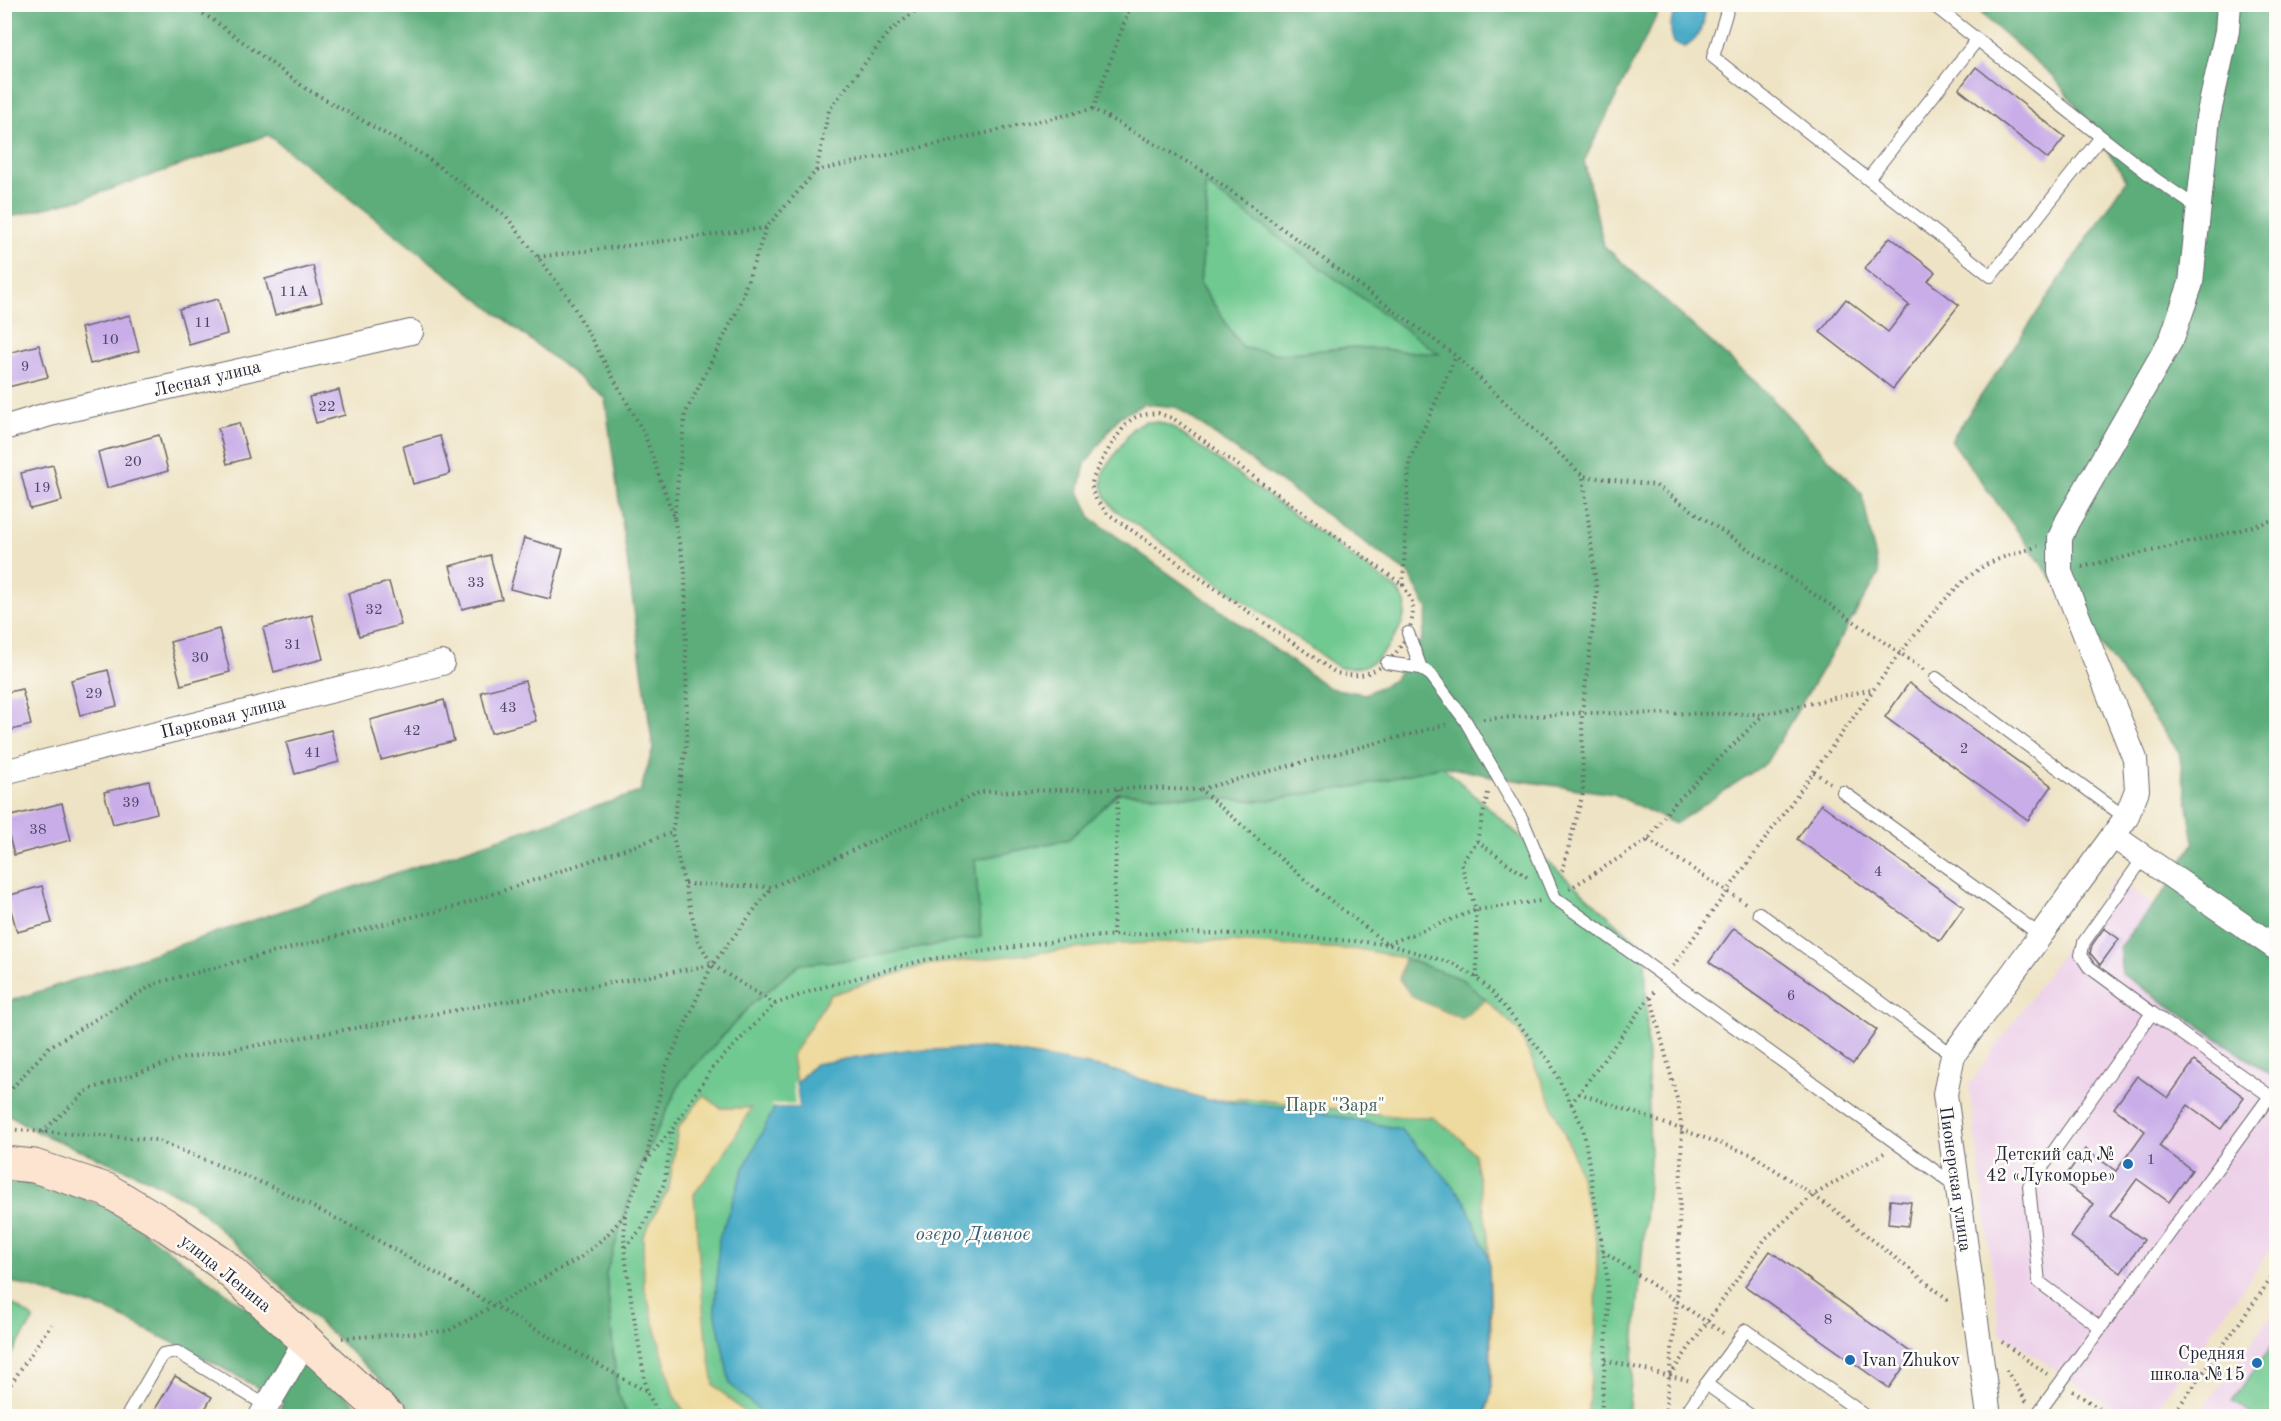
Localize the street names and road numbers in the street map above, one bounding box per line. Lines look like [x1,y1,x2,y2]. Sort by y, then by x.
street label: Лесная улица [152,358,263,400]
street label: Парковая улица [159,694,288,742]
street label: Пионерская улица [1936,1105,1974,1253]
street label: улица Ленина [176,1232,275,1316]

